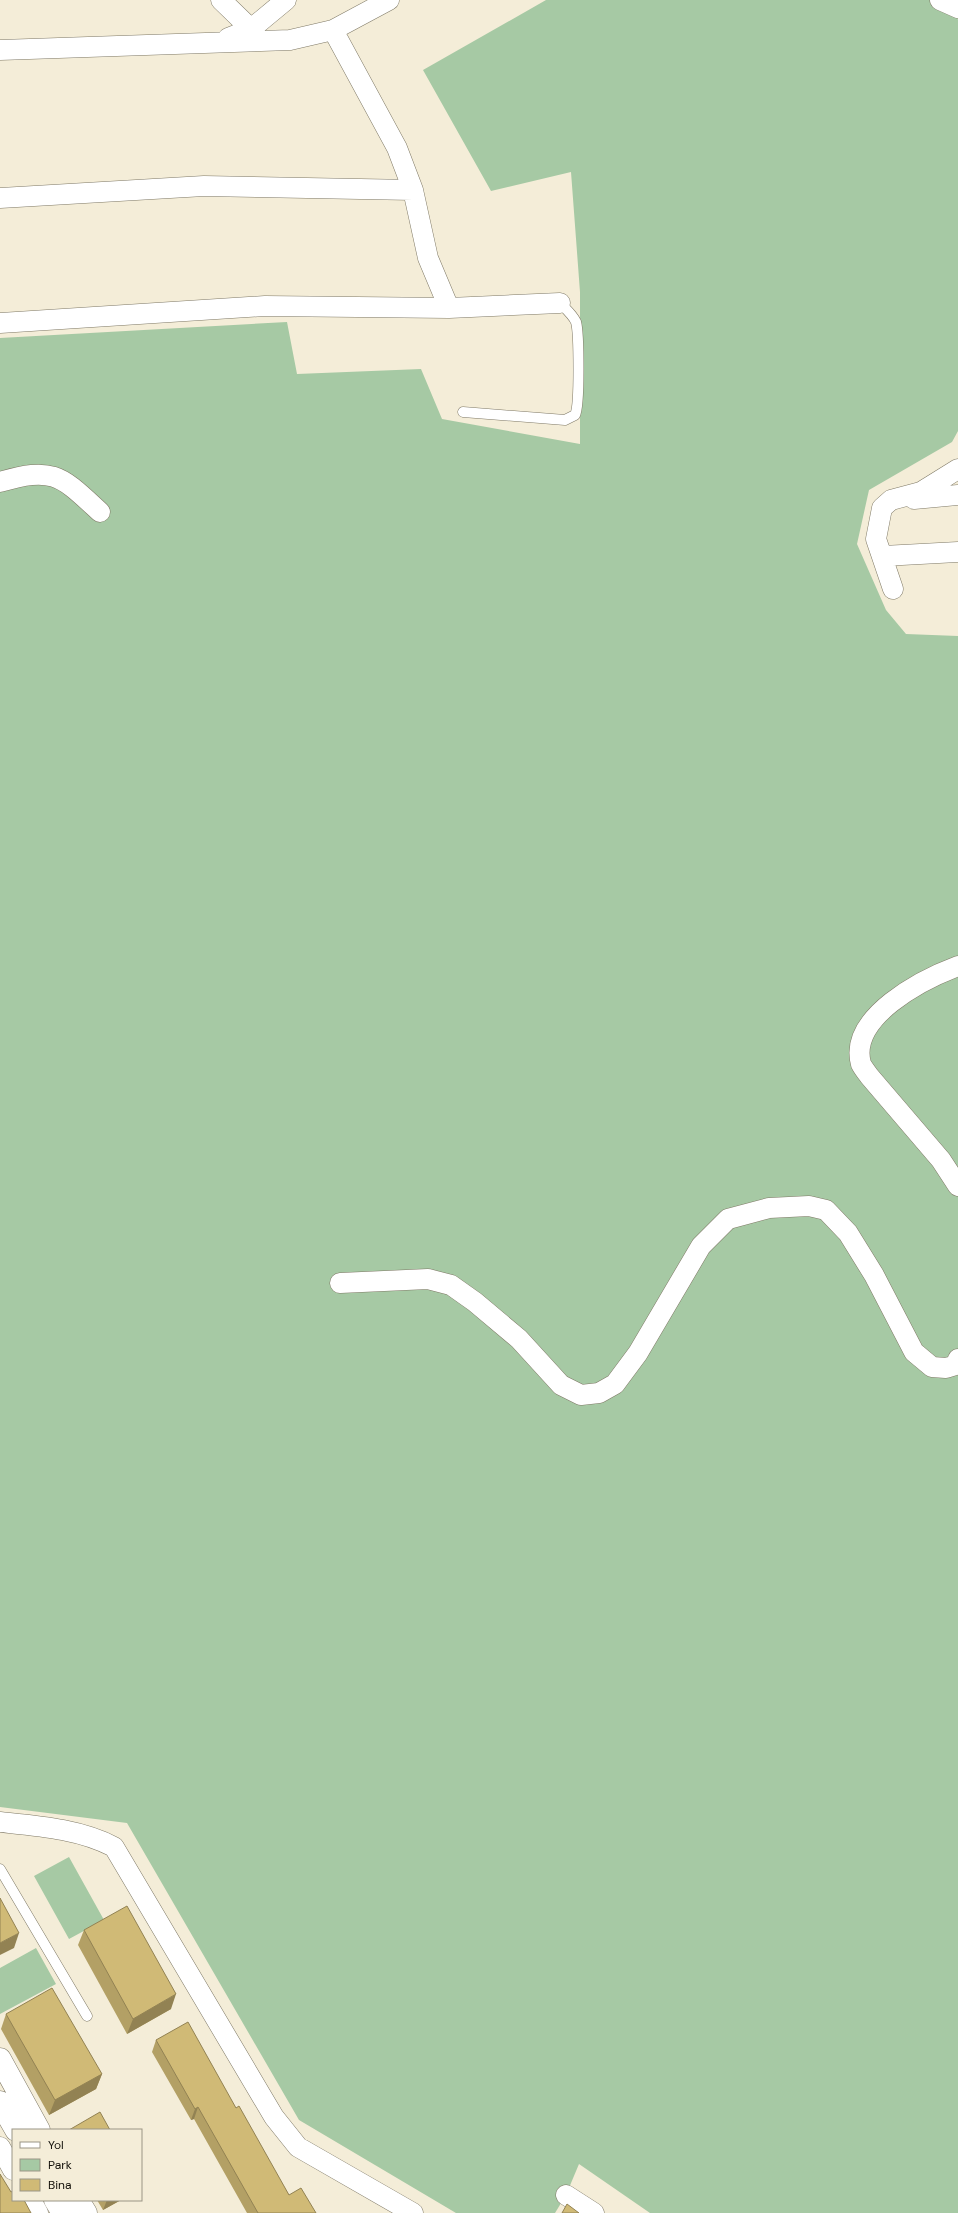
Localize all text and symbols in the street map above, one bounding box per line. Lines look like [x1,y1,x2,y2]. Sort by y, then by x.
legend [12,2129,142,2201]
text: Yol [48,2137,64,2153]
text: Park [48,2157,72,2173]
text: Bina [48,2177,72,2193]

